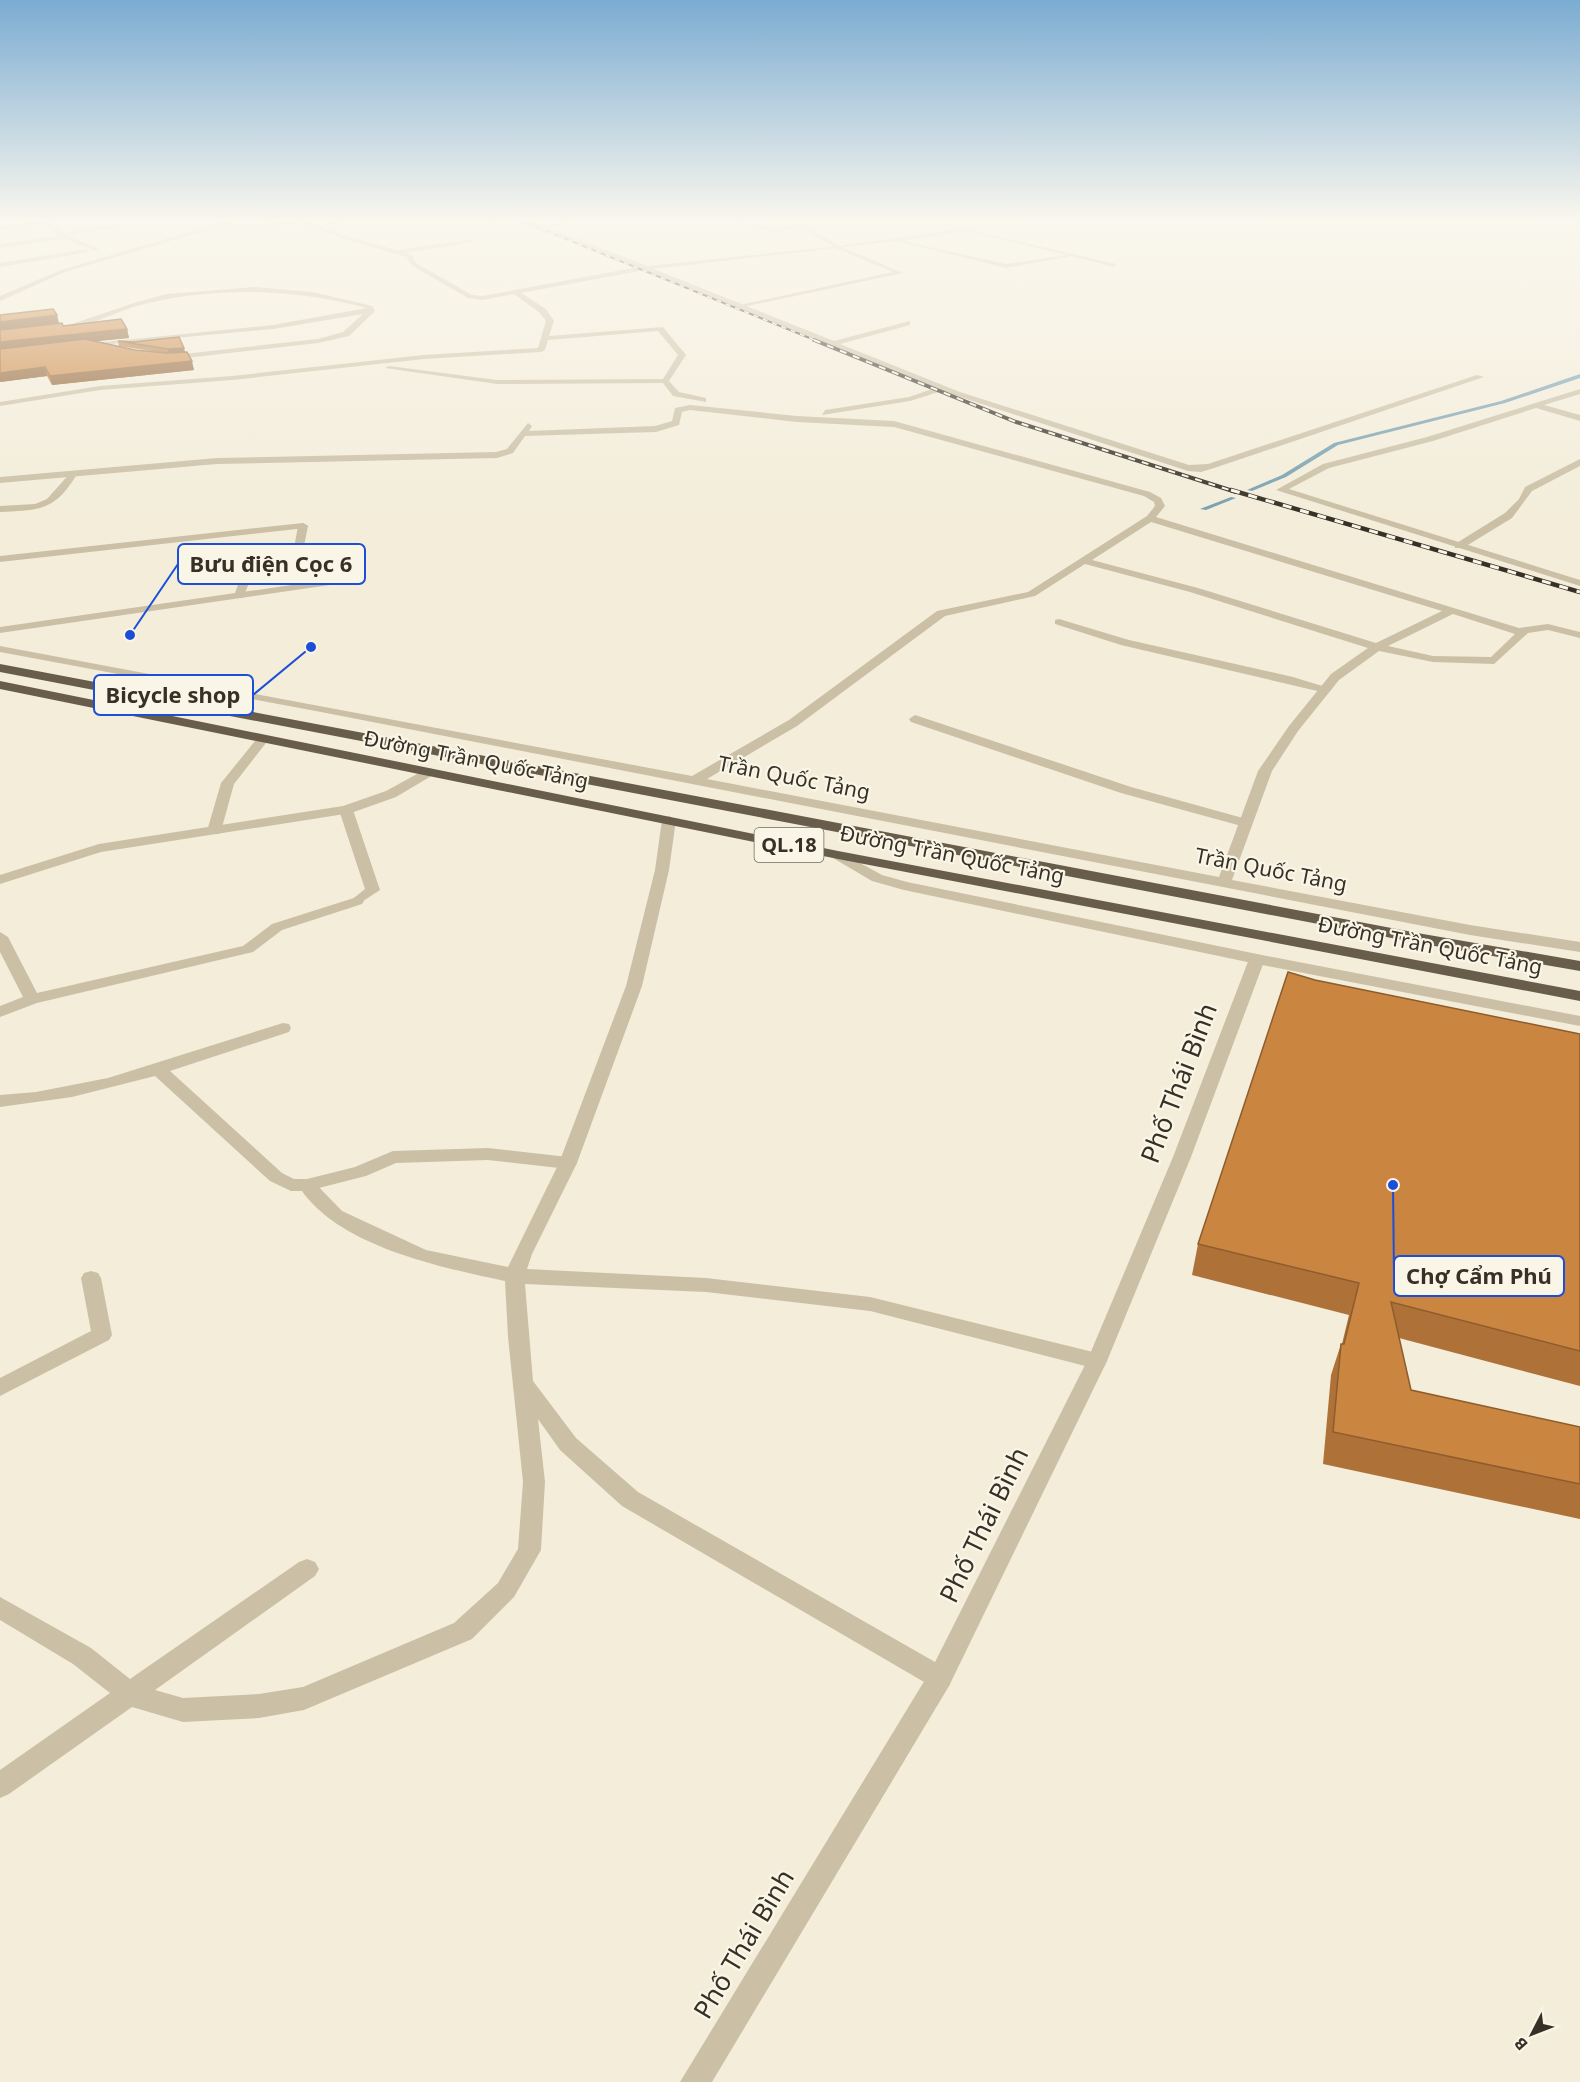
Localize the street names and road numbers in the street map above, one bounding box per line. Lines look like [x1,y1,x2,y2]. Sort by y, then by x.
street label: Đường Trần Quốc Tảng [362,724,591,795]
street label: Trần Quốc Tảng [716,749,873,805]
street label: Đường Trần Quốc Tảng [838,819,1067,890]
road number: QL.18 [754,828,824,862]
street label: Trần Quốc Tảng [1193,841,1350,897]
street label: Đường Trần Quốc Tảng [1316,910,1545,981]
street label: Phố Thái Bình [1131,997,1225,1168]
street label: Phố Thái Bình [930,1441,1036,1608]
street label: Phố Thái Bình [684,1862,802,2025]

